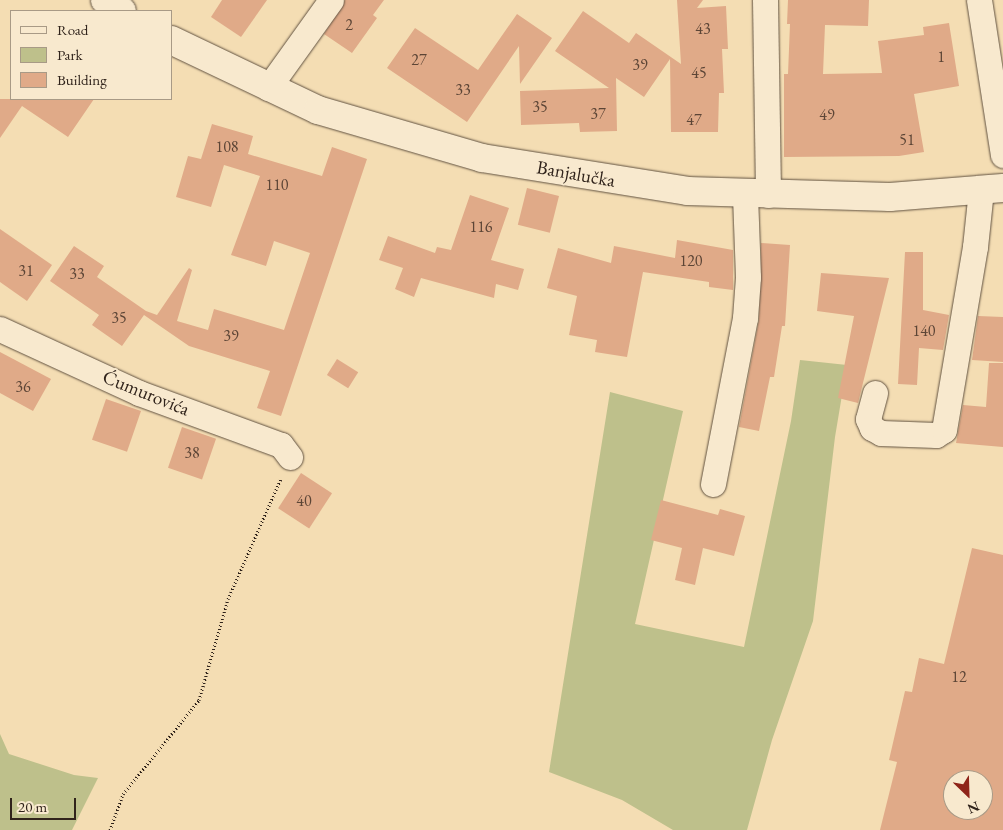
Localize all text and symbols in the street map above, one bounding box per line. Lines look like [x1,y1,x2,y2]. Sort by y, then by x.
legend [10,10,172,100]
house number: 2 [345,15,353,35]
house number: 43 [695,19,711,39]
text: Road [57,20,88,39]
text: Park [57,45,83,64]
house number: 1 [937,47,945,67]
house number: 27 [411,50,427,70]
house number: 39 [632,55,648,75]
house number: 45 [691,63,707,83]
text: Building [57,70,107,89]
house number: 33 [455,80,471,100]
house number: 35 [532,97,548,117]
house number: 37 [590,104,606,124]
house number: 49 [819,105,835,125]
house number: 47 [686,110,702,130]
house number: 51 [899,130,915,150]
house number: 108 [215,137,239,157]
street label: Banjalučka [535,156,617,192]
house number: 110 [265,175,289,195]
house number: 116 [469,217,493,237]
house number: 120 [679,251,703,271]
house number: 31 [18,261,34,281]
house number: 33 [69,264,85,284]
house number: 35 [111,308,127,328]
house number: 140 [912,321,936,341]
house number: 39 [223,326,239,346]
street label: Ćumurovića [99,365,193,421]
house number: 36 [15,377,31,397]
house number: 38 [184,443,200,463]
house number: 40 [296,491,312,511]
house number: 12 [951,667,967,687]
north arrow [943,770,993,820]
scale bar [12,788,79,820]
text: 20 m [18,797,47,816]
text: N [965,797,983,818]

